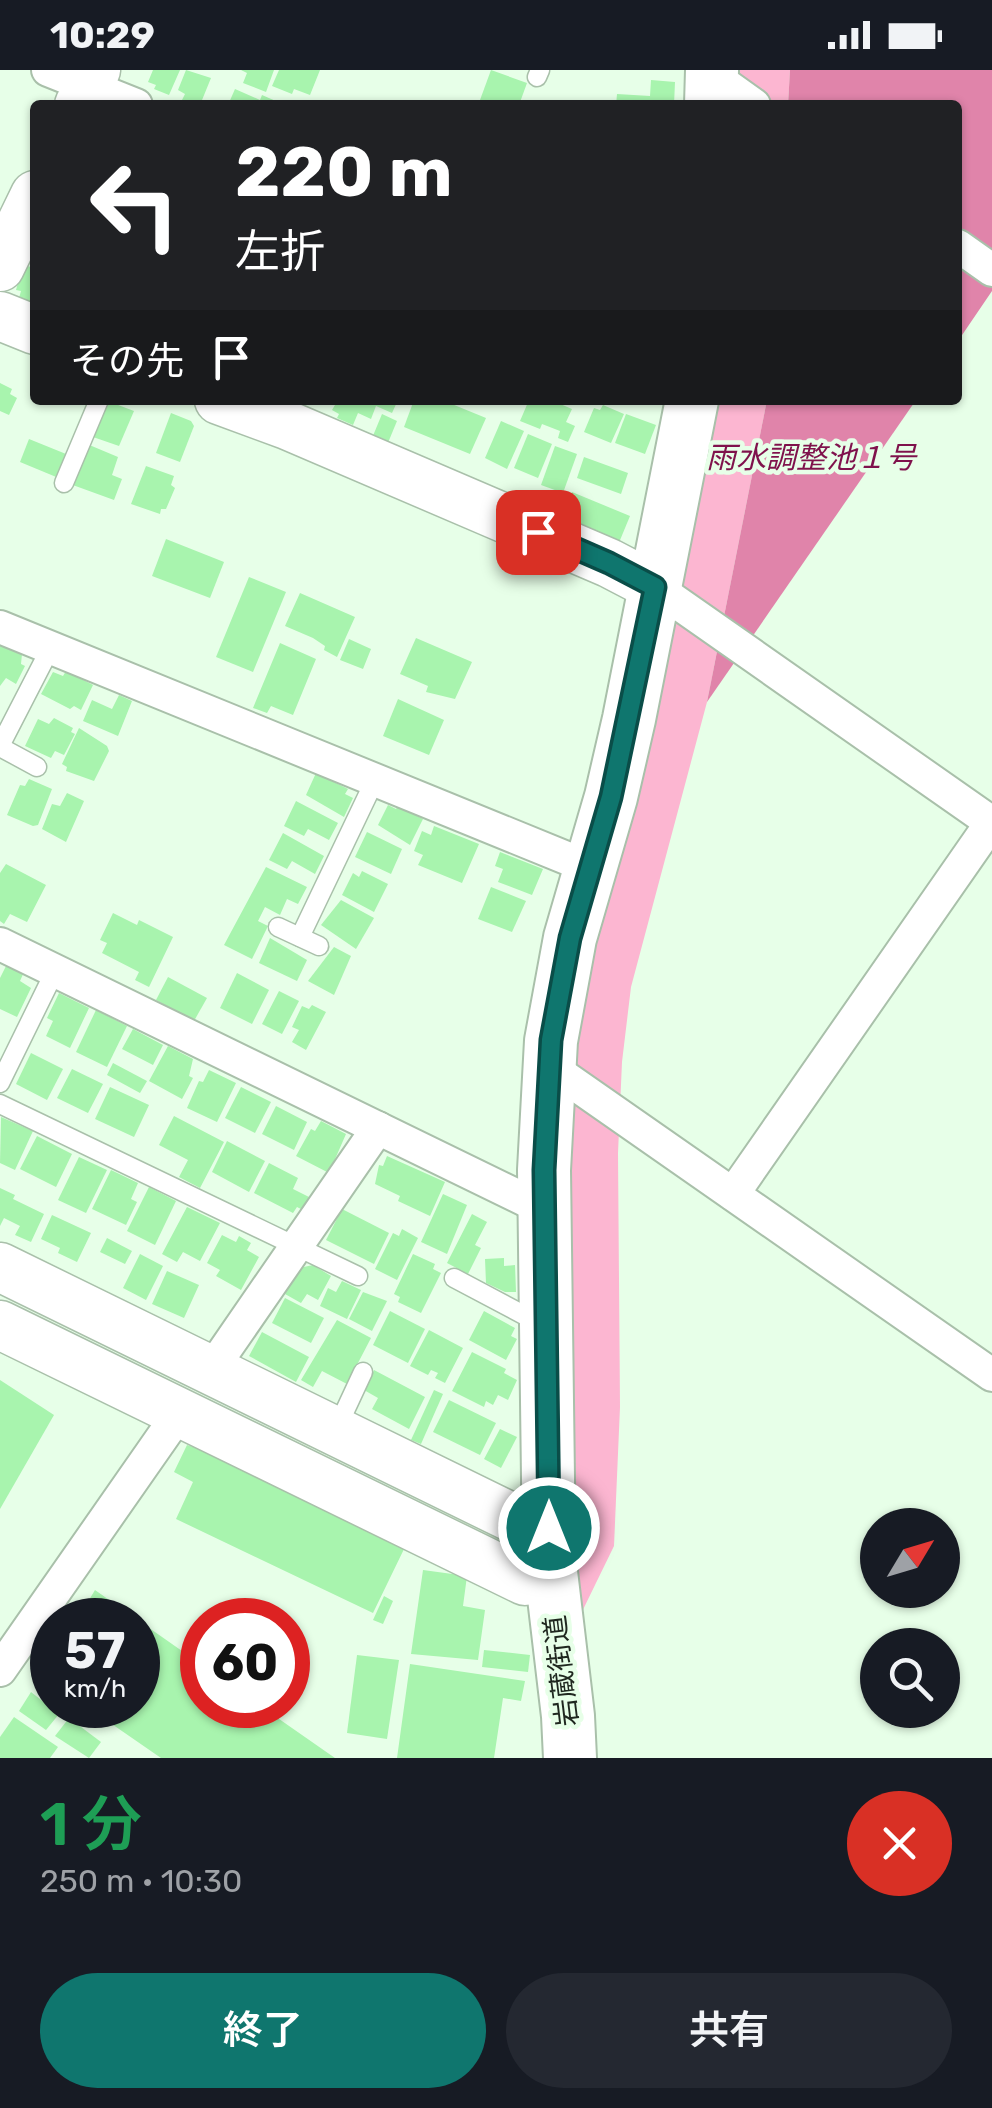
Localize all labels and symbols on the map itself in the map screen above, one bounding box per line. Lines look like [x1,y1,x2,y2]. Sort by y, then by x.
water label: 雨水調整池１号 [706,440,918,476]
pin [496,490,581,575]
position arrow [497,1476,601,1580]
north arrow [860,1508,960,1608]
speed limit sign: 60 [180,1598,310,1728]
street label: 岩蔵街道 [538,1613,585,1729]

